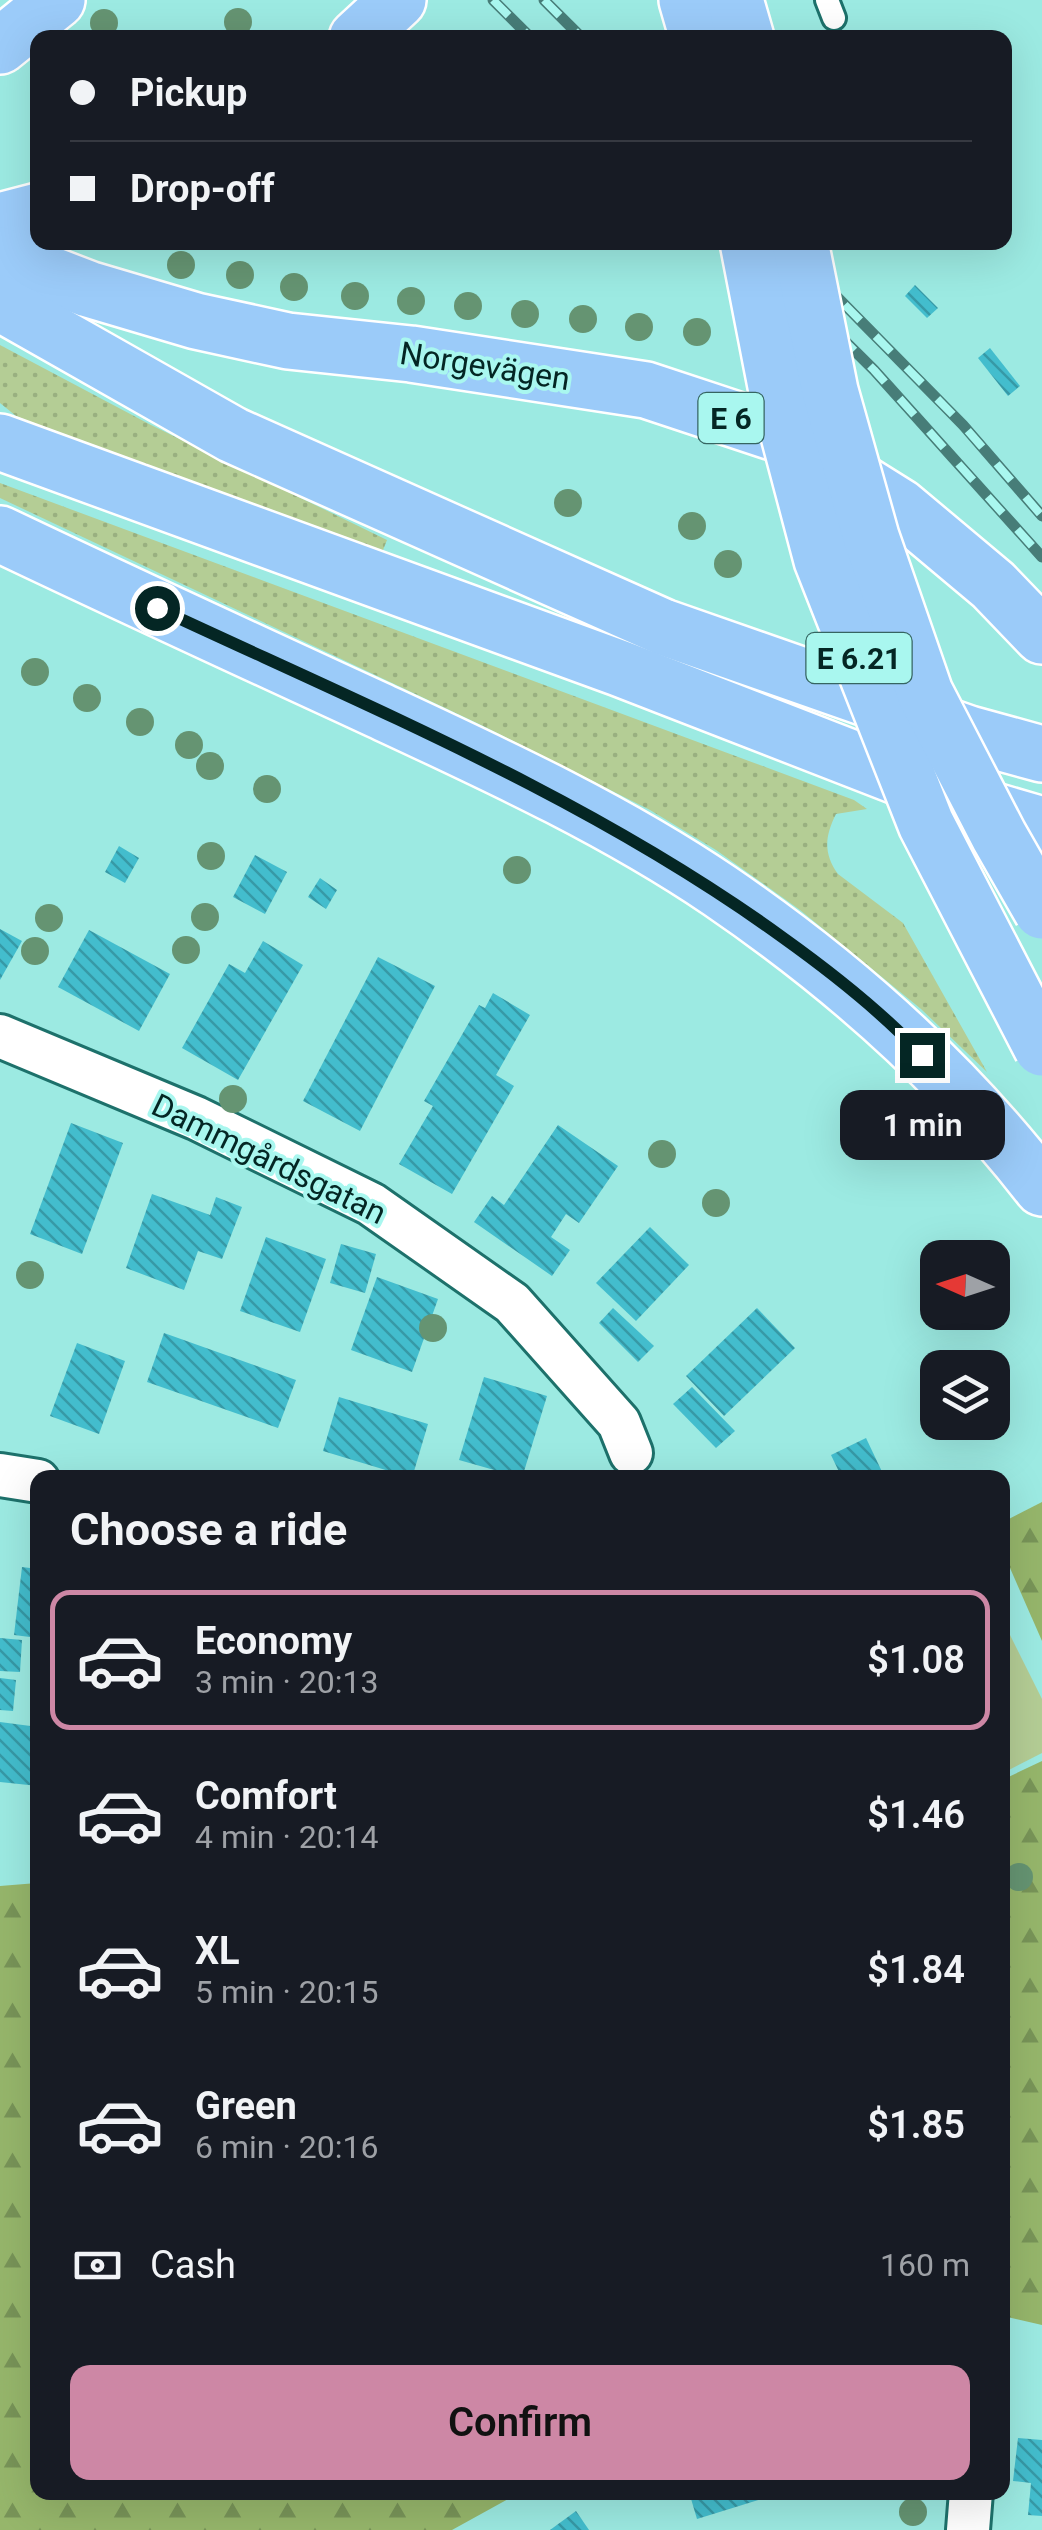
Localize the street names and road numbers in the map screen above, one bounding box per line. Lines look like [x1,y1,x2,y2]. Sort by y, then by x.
street label: Norgevägen [397,334,573,398]
road number: E 6 [698,393,764,443]
road number: E 6.21 [806,633,912,683]
street label: Dammgårdsgatan [146,1086,392,1232]

